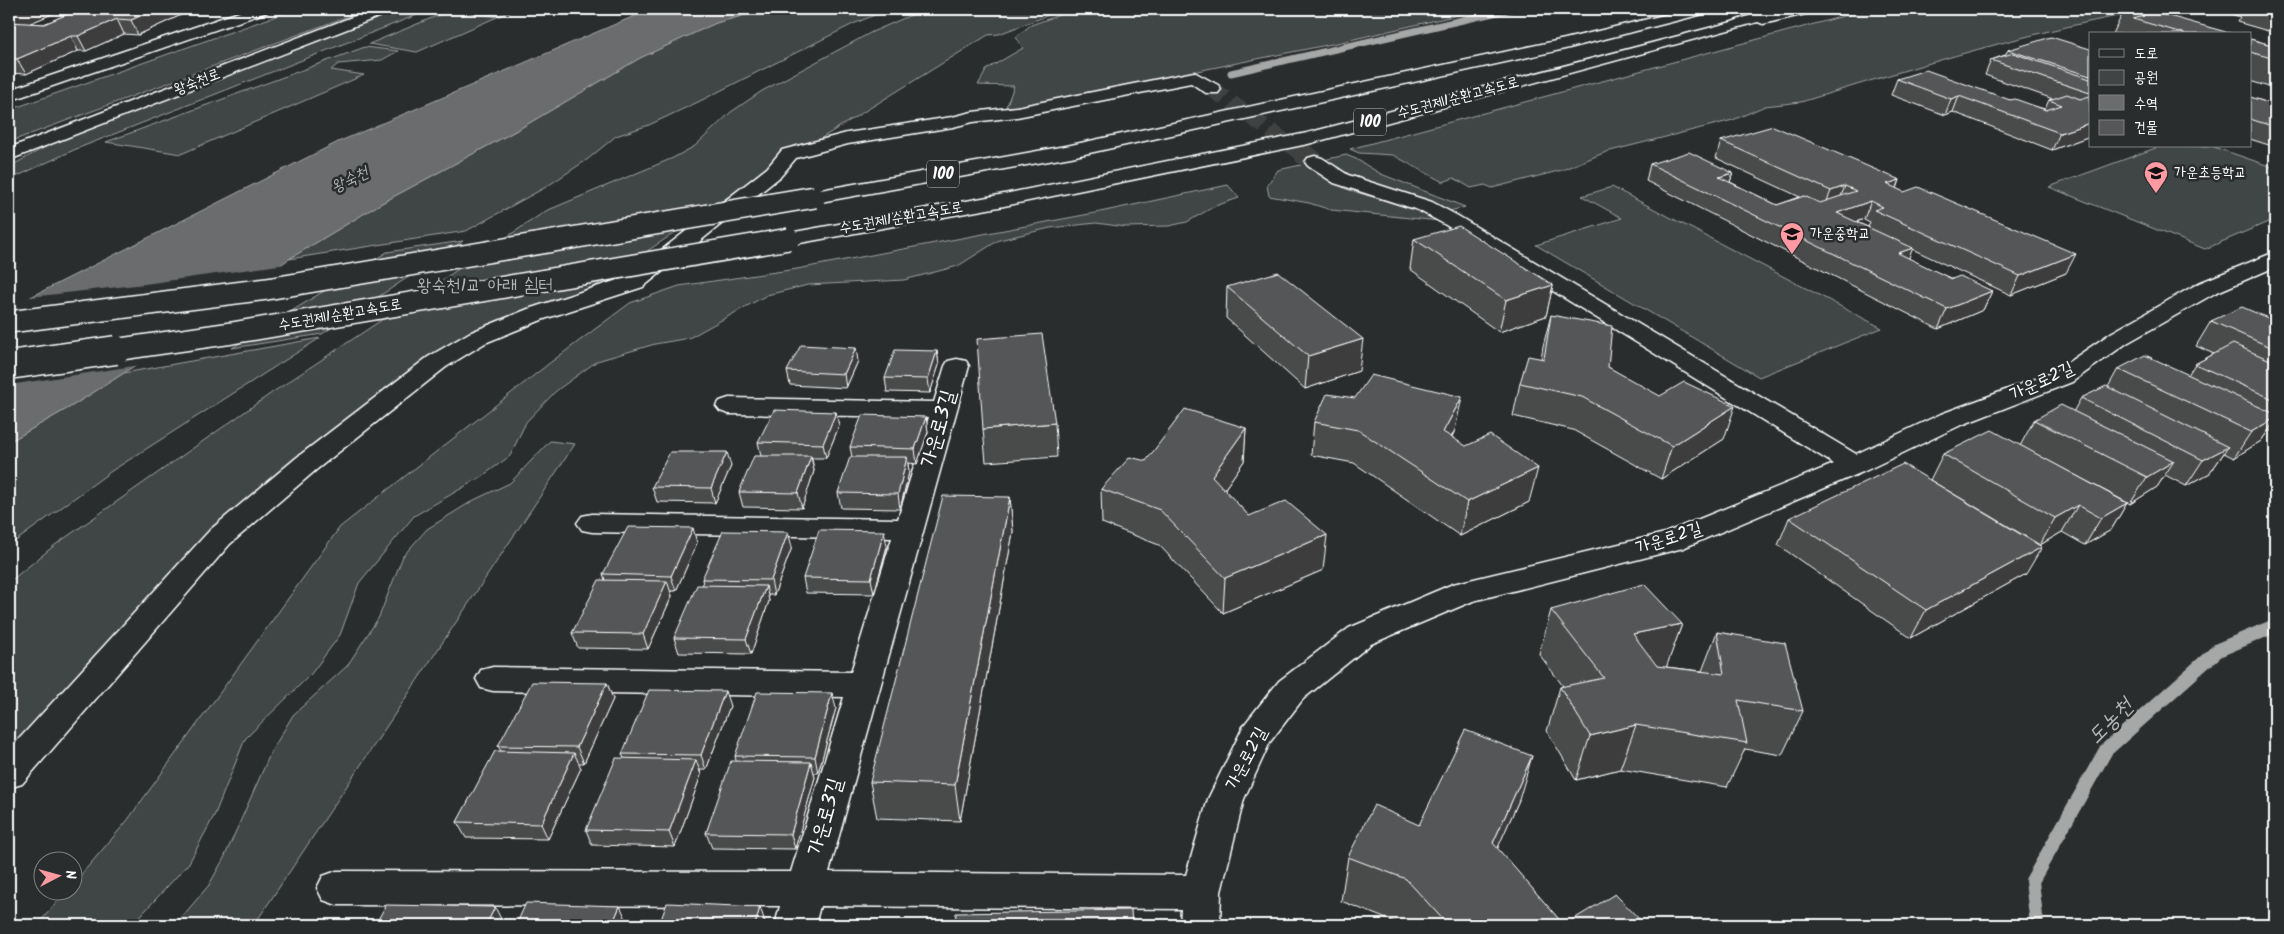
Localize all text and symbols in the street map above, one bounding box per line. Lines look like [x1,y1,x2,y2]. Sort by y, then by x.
legend [2089,32,2252,148]
text: 도로 [2134,42,2158,66]
street label: 왕숙천로 [170,62,224,102]
text: 공원 [2134,66,2158,90]
street label: 수도권제1순환고속도로 [1394,70,1522,126]
text: 수역 [2134,92,2158,116]
road number: 100 [1354,108,1386,136]
text: 건물 [2134,116,2158,140]
water label: 왕숙천 [327,159,375,200]
road number: 100 [927,160,959,188]
school or university icon: 가운초등학교 [2143,160,2169,194]
place label: 가운초등학교 [2174,161,2246,185]
street label: 수도권제1순환고속도로 [837,195,965,241]
school or university icon: 가운중학교 [1779,221,1805,255]
place label: 가운중학교 [1810,222,1870,246]
park label: 왕숙천1교 아래 쉼터 [417,272,553,301]
street label: 수도권제1순환고속도로 [276,292,404,338]
street label: 가운로2길 [2005,354,2080,410]
street label: 가운로3길 [912,386,966,472]
street label: 가운로2길 [1632,514,1706,563]
water label: 도농천 [2080,689,2144,753]
street label: 가운로2길 [1218,722,1276,796]
street label: 가운로3길 [799,774,853,860]
north arrow [32,852,82,902]
text: N [59,869,81,880]

